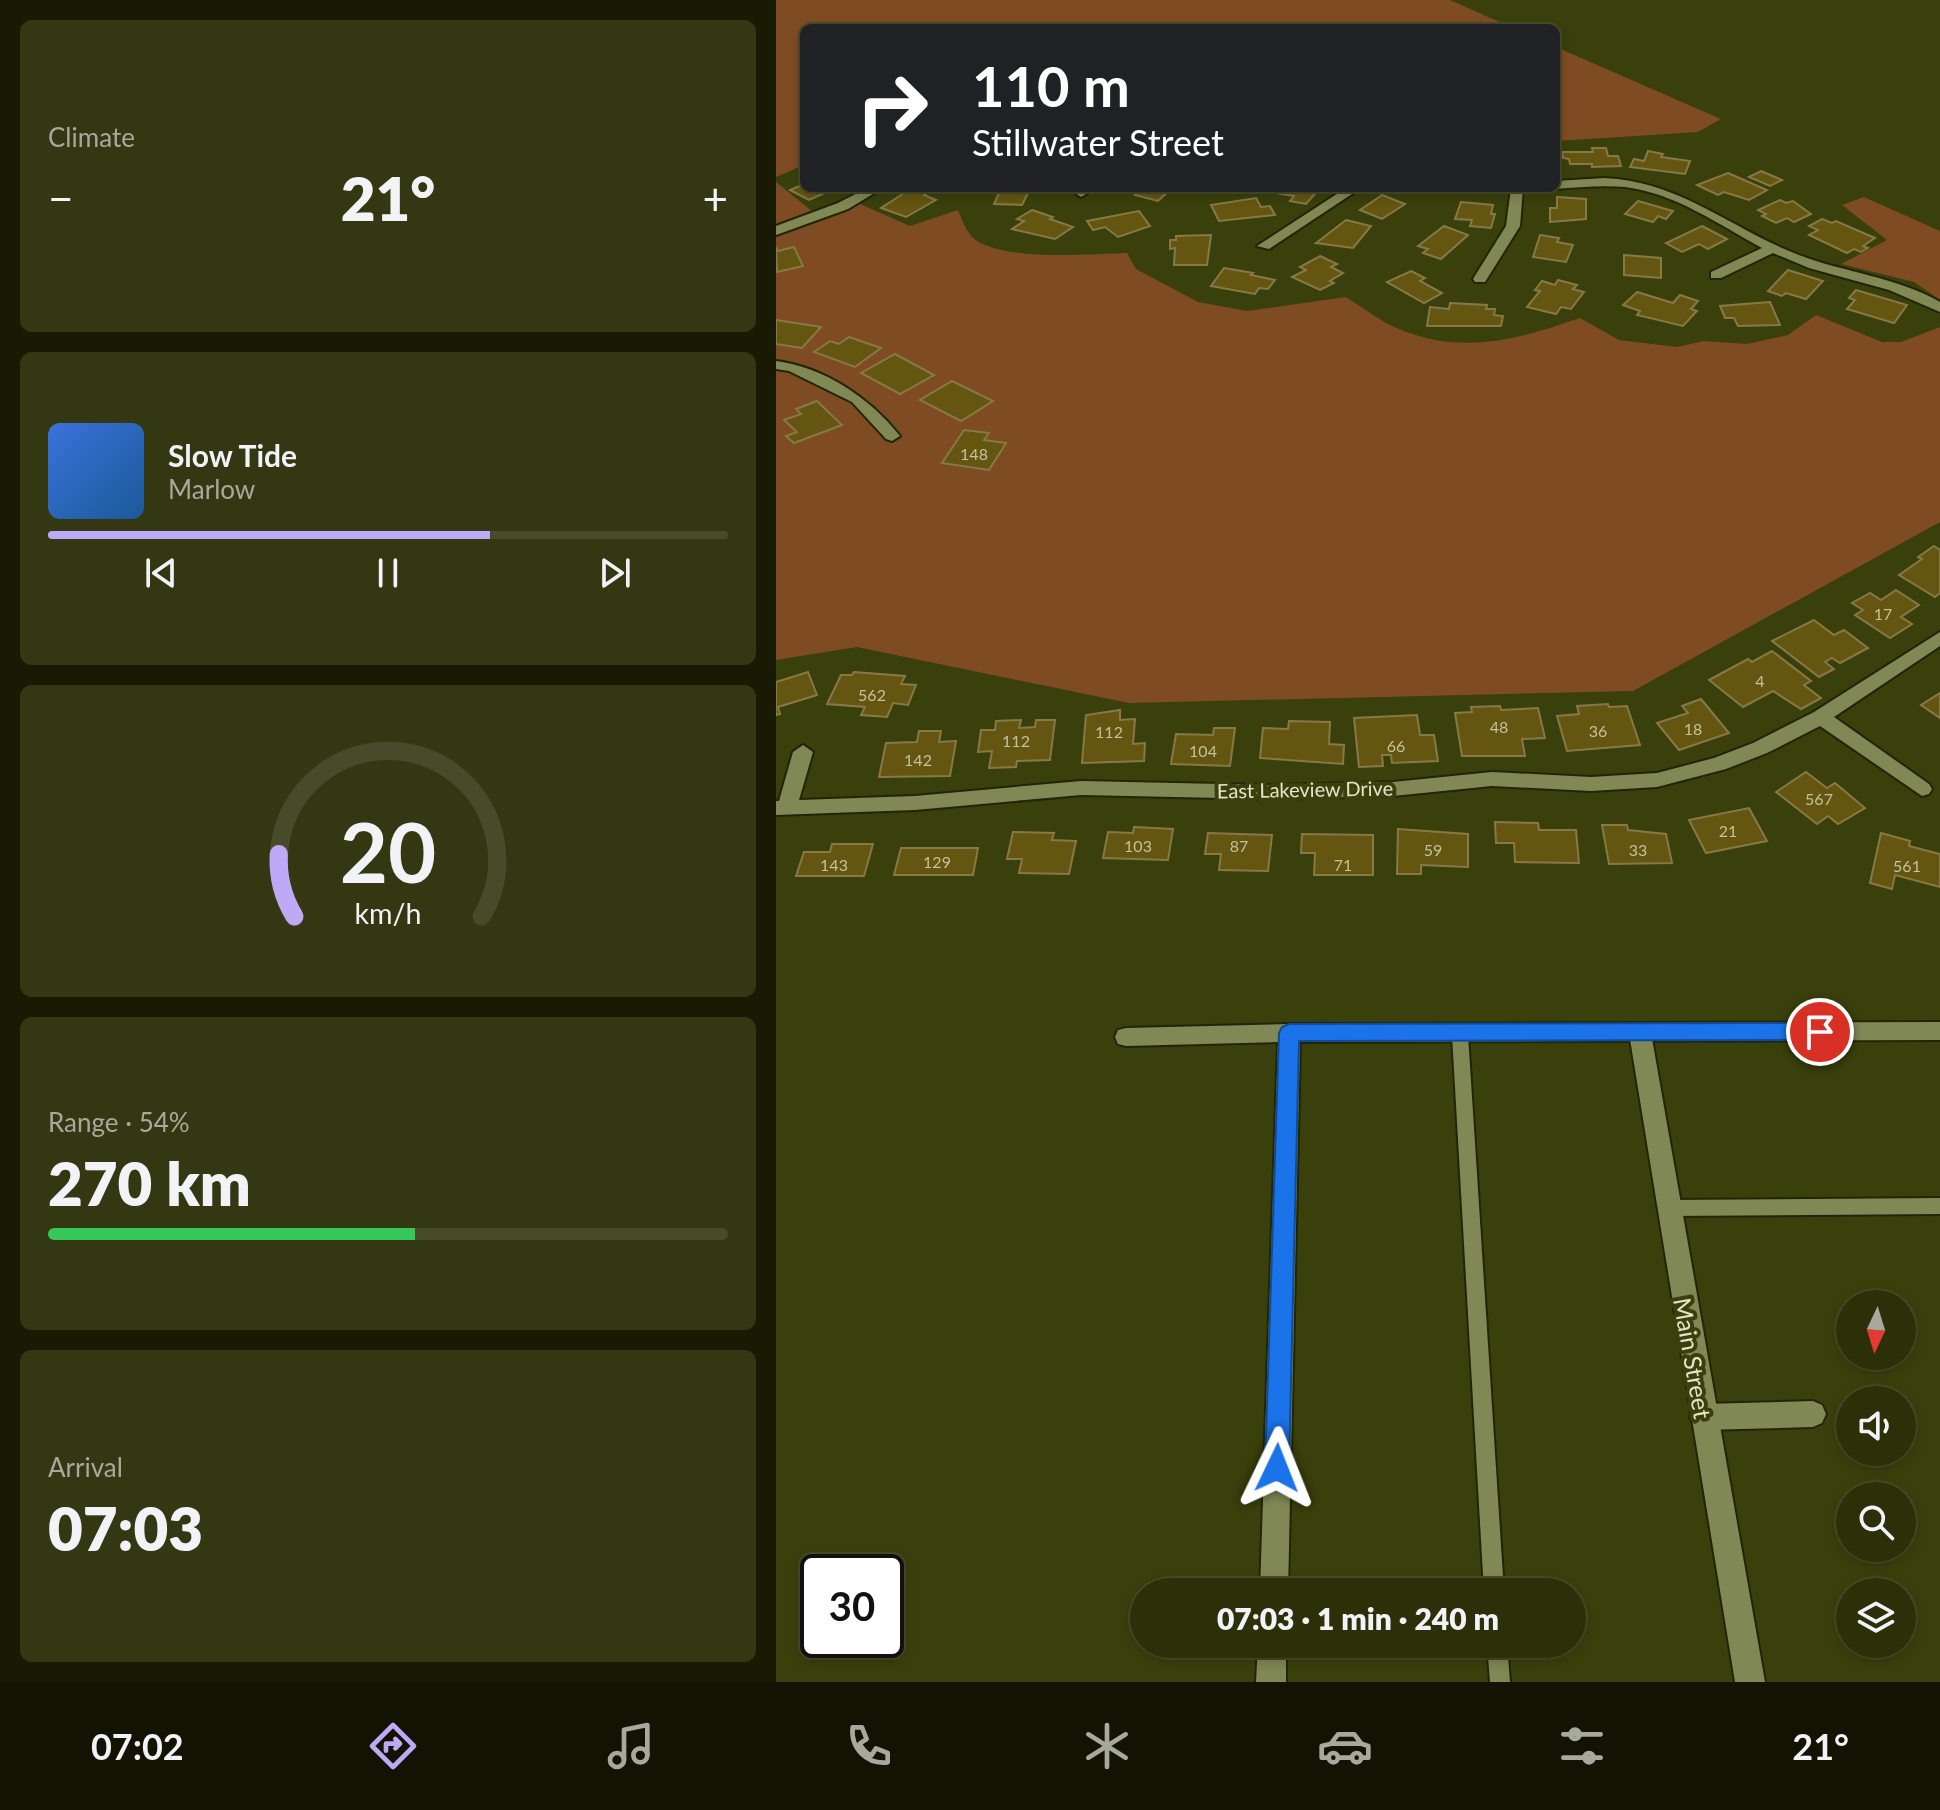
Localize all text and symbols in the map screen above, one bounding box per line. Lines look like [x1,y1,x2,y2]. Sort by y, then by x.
text: 110 m [972,52,1130,119]
icon: right [840,56,944,160]
text: Stillwater Street [972,120,1224,164]
text: Climate [48,121,135,153]
text: 21° [341,162,435,234]
text: − [48,172,74,224]
text: + [702,172,728,224]
text: Slow Tide [168,437,297,473]
house number: 148 [960,444,988,463]
text: Marlow [168,473,255,505]
icon: previous [139,551,183,595]
icon: pause [366,551,410,595]
icon: next [593,551,637,595]
house number: 17 [1874,604,1892,623]
house number: 4 [1755,671,1765,690]
house number: 562 [858,685,886,704]
house number: 48 [1490,717,1508,736]
house number: 18 [1684,719,1702,738]
house number: 36 [1589,721,1607,740]
house number: 112 [1095,722,1123,741]
house number: 112 [1002,731,1030,750]
house number: 66 [1387,736,1405,755]
house number: 104 [1189,741,1217,760]
house number: 142 [904,750,932,769]
street label: East Lakeview Drive [1217,775,1393,803]
house number: 567 [1805,789,1833,808]
text: 20 [340,801,436,901]
house number: 21 [1719,821,1737,840]
house number: 103 [1124,836,1152,855]
house number: 87 [1230,836,1248,855]
house number: 59 [1424,840,1442,859]
house number: 33 [1629,840,1647,859]
house number: 129 [923,852,951,871]
house number: 143 [820,855,848,874]
house number: 71 [1334,855,1352,874]
house number: 561 [1893,856,1921,875]
text: km/h [355,896,421,930]
pin [1786,998,1854,1066]
icon: arrive [1798,1010,1842,1054]
text: Range · 54% [48,1106,190,1138]
text: 270 km [48,1147,251,1219]
north arrow [1836,1290,1916,1370]
map controls [1836,1290,1916,1658]
street label: Main Street [1668,1295,1718,1421]
button: sound [1836,1386,1916,1466]
position arrow [1235,1426,1319,1510]
text: Arrival [48,1451,123,1483]
button: search [1836,1482,1916,1562]
text: 07:03 [48,1492,203,1564]
speed limit sign: 30 [800,1554,904,1658]
button: layers [1836,1578,1916,1658]
text: 07:03 · 1 min · 240 m [1217,1600,1499,1636]
icon: directions [365,1718,421,1774]
icon: music [603,1718,659,1774]
icon: phone [841,1718,897,1774]
icon: climate [1079,1718,1135,1774]
icon: car [1317,1718,1373,1774]
icon: filters [1554,1718,1610,1774]
text: 07:02 [91,1724,184,1768]
text: 21° [1792,1724,1849,1768]

